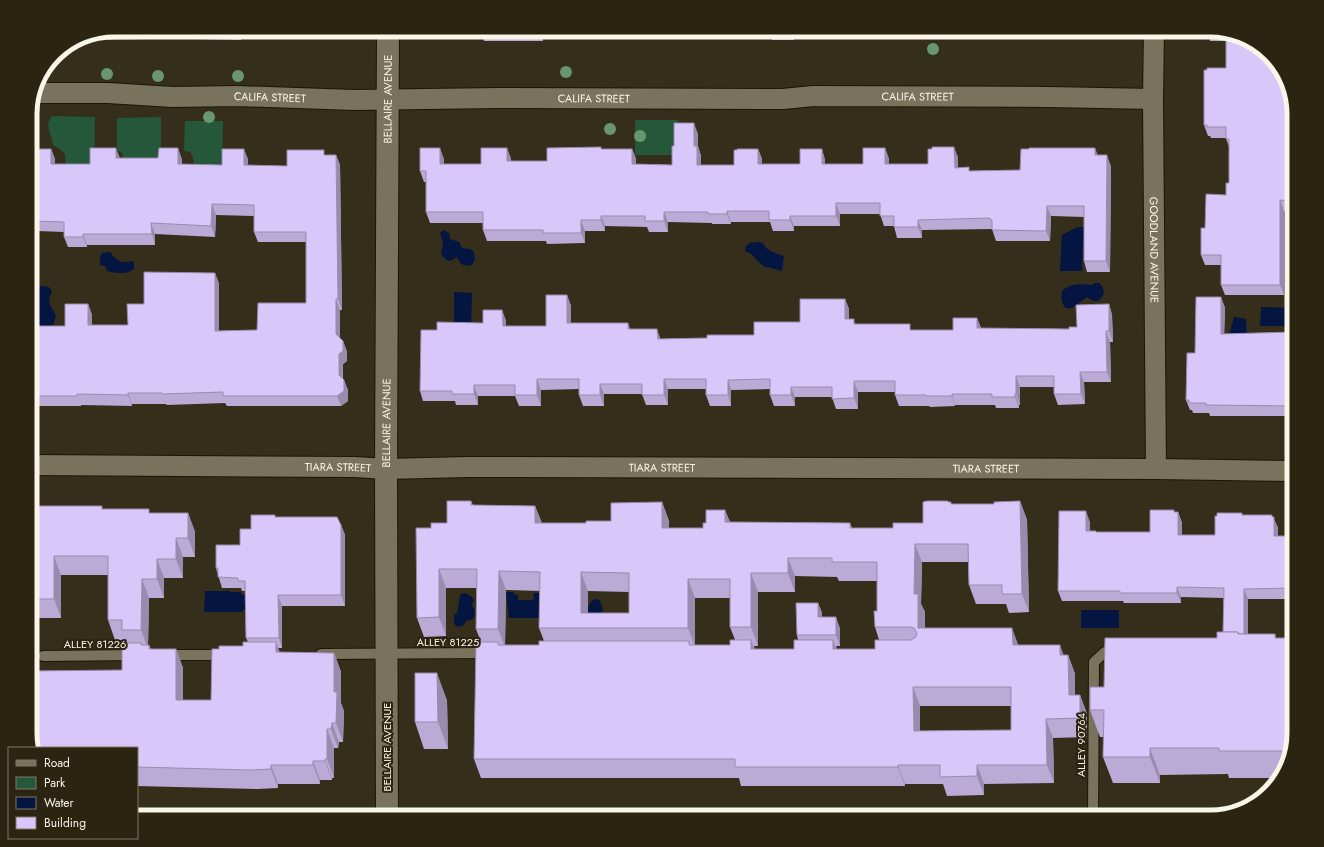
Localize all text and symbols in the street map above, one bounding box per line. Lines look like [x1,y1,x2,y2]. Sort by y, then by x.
street label: BELLAIRE AVENUE [379,55,396,144]
street label: CALIFA STREET [234,88,306,106]
street label: CALIFA STREET [882,88,954,105]
street label: CALIFA STREET [558,90,630,106]
street label: GOODLAND AVENUE [1146,197,1163,303]
street label: BELLAIRE AVENUE [378,378,394,468]
street label: TIARA STREET [305,459,372,476]
street label: TIARA STREET [629,459,695,476]
street label: TIARA STREET [953,460,1019,477]
street label: ALLEY 81225 [417,634,479,650]
street label: ALLEY 81226 [64,636,126,652]
street label: BELLAIRE AVENUE [379,703,395,791]
street label: ALLEY 90764 [1073,712,1089,777]
legend [8,747,138,839]
text: Road [44,754,70,772]
text: Park [44,774,66,792]
text: Water [44,794,75,812]
text: Building [44,814,86,832]

